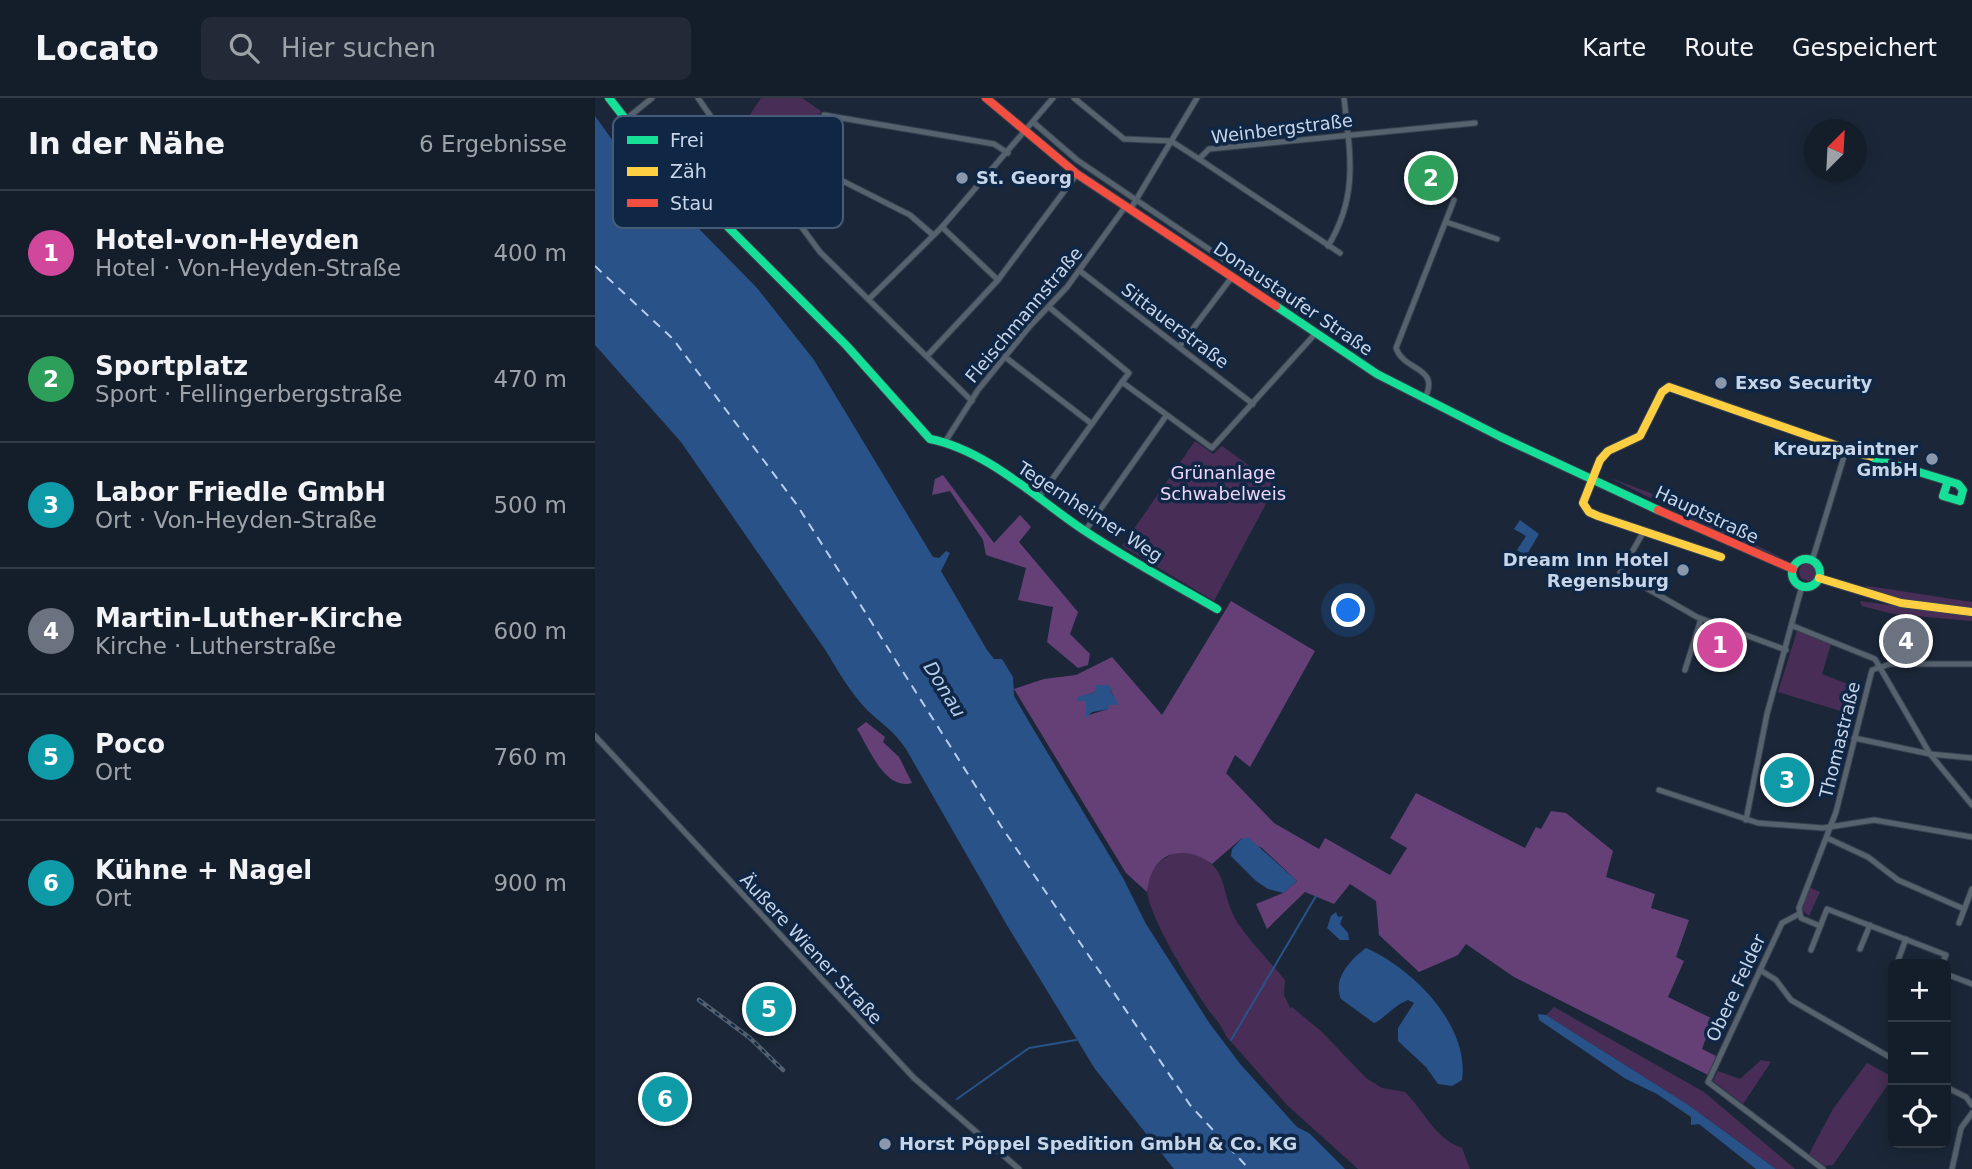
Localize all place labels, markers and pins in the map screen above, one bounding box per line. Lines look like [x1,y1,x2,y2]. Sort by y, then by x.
pin: 2 [1408,152,1454,204]
place label: St. Georg [976,167,1072,188]
marker: St. Georg [954,170,970,186]
place label: Exso Security [1735,372,1873,393]
marker: Exso Security [1713,375,1729,391]
place label: Kreuzpaintner GmbH [1773,438,1918,480]
marker: Kreuzpaintner GmbH [1924,451,1940,467]
place label: Dream Inn Hotel Regensburg [1503,549,1669,591]
marker: Dream Inn Hotel Regensburg [1675,562,1691,578]
pin: 4 [1883,615,1929,667]
pin: 1 [1697,619,1743,671]
pin: 3 [1764,754,1810,806]
pin: 5 [746,983,792,1035]
pin: 6 [642,1073,688,1125]
place label: Horst Pöppel Spedition GmbH & Co. KG [899,1133,1297,1154]
marker: Horst Pöppel Spedition GmbH & Co. KG [877,1136,893,1152]

